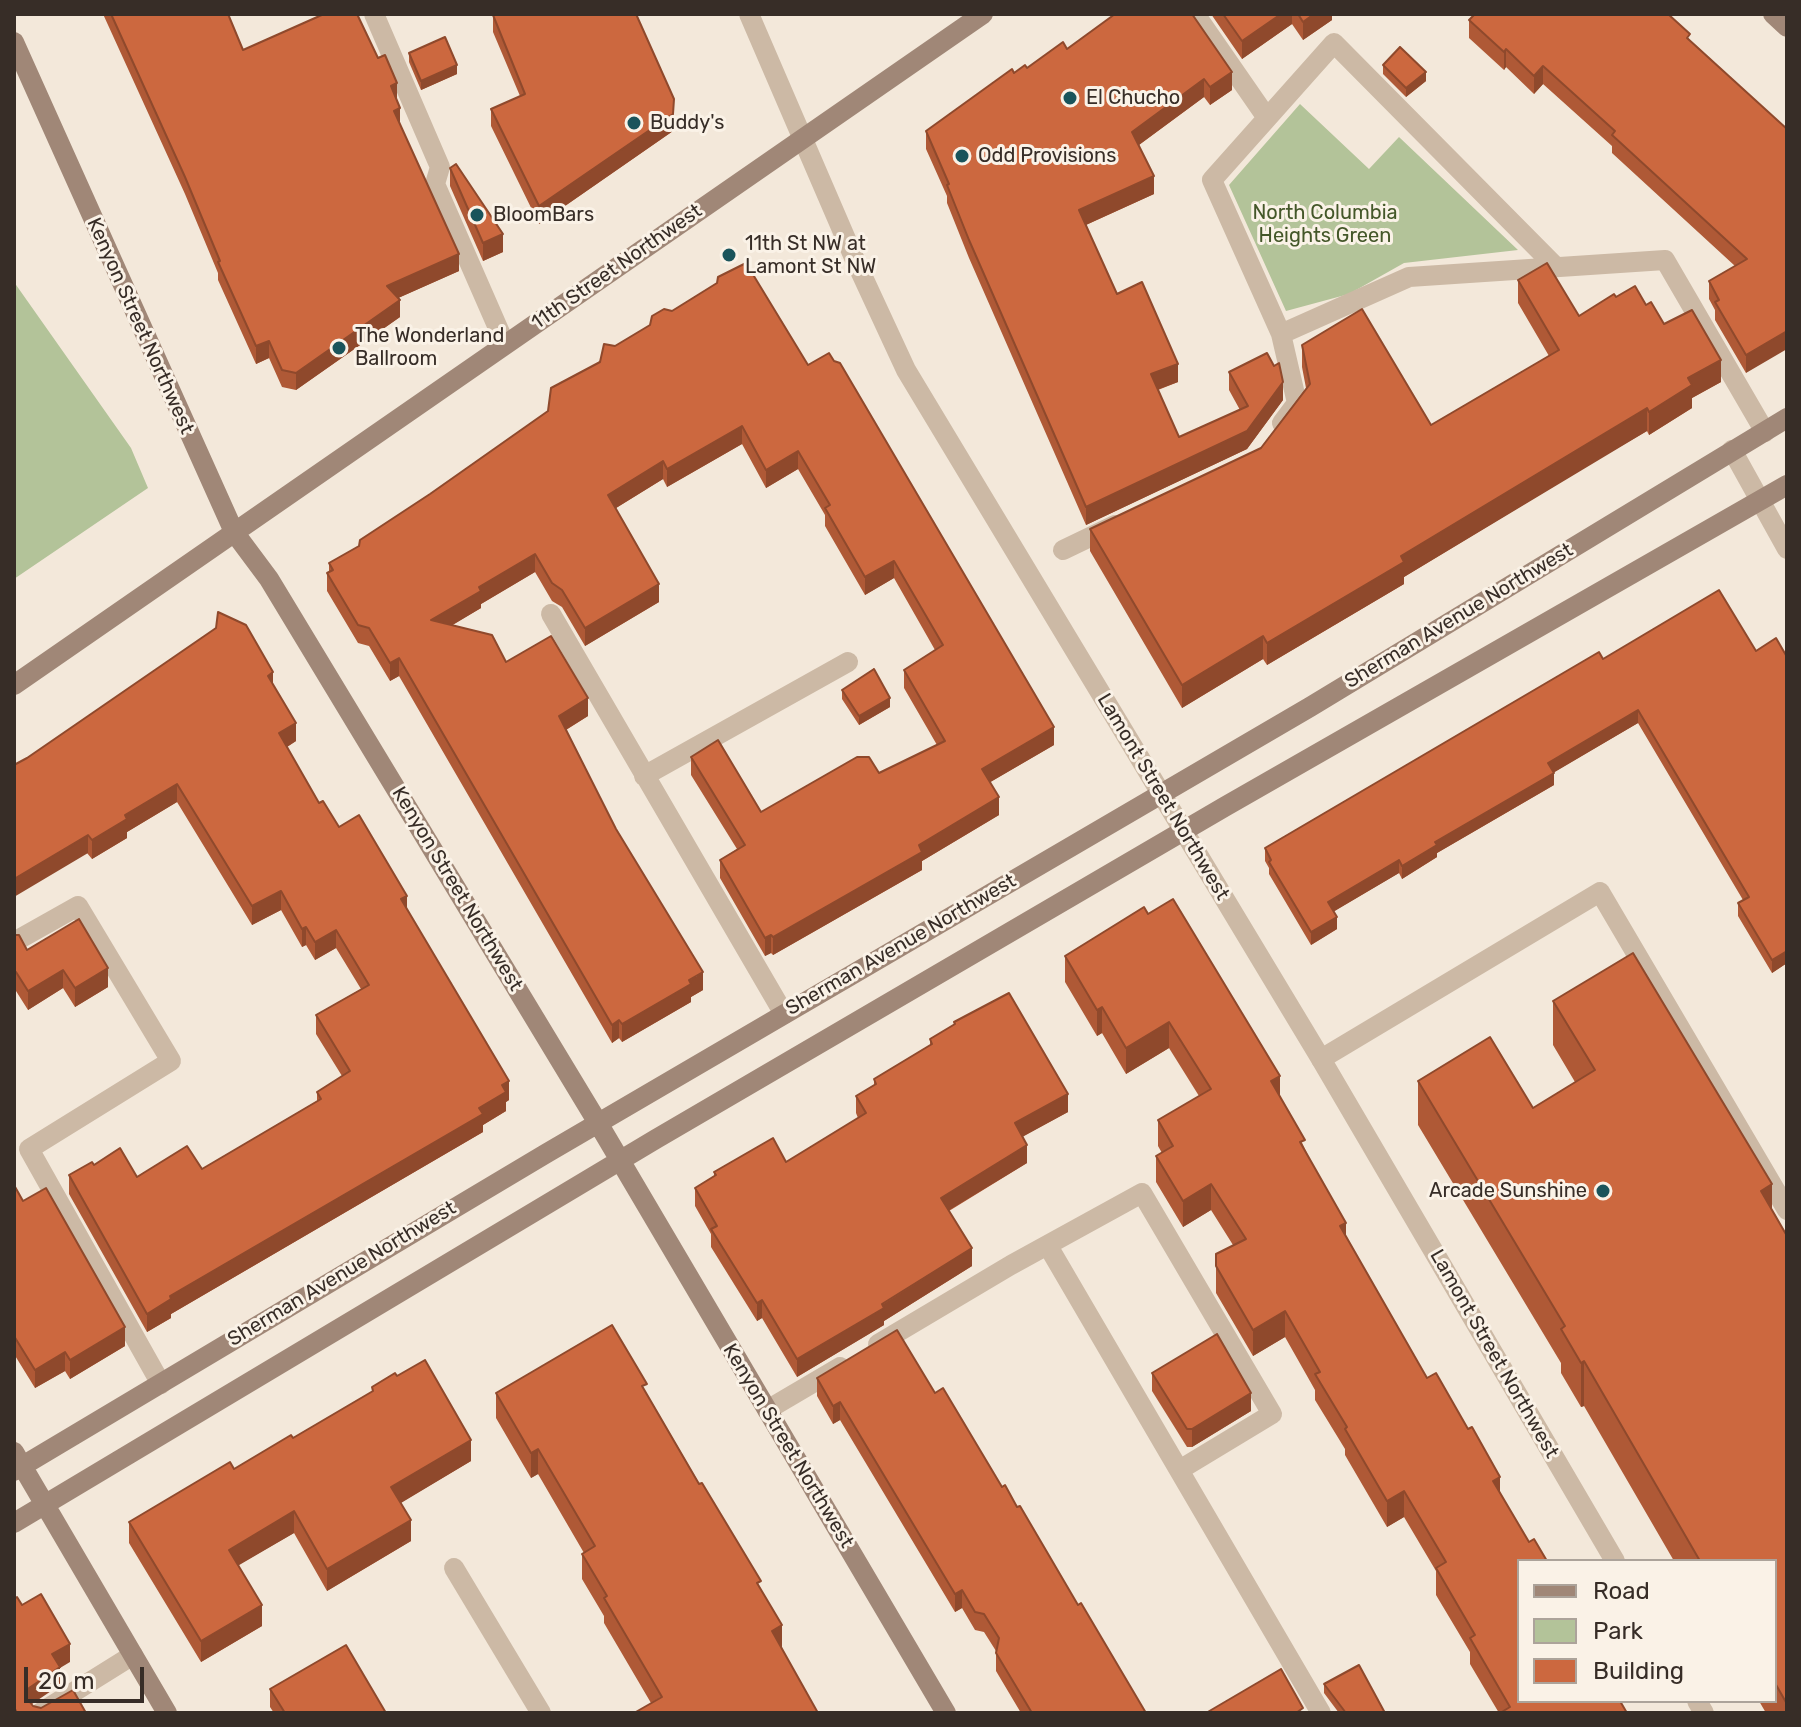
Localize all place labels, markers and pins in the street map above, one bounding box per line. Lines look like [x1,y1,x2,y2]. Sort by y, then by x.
place label: El Chucho [1086,86,1180,110]
marker: El Chucho [1061,89,1079,107]
place label: Buddy's [650,111,724,135]
marker: Buddy's [625,114,643,132]
place label: Odd Provisions [978,144,1116,168]
marker: Odd Provisions [953,147,971,165]
place label: BloomBars [493,203,594,227]
marker: BloomBars [468,206,486,224]
place label: 11th St NW at Lamont St NW [745,232,876,279]
marker: 11th St NW at Lamont St NW [720,246,738,264]
place label: The Wonderland Ballroom [355,324,504,371]
marker: The Wonderland Ballroom [330,339,348,357]
place label: Arcade Sunshine [1429,1179,1587,1203]
marker: Arcade Sunshine [1594,1182,1612,1200]

